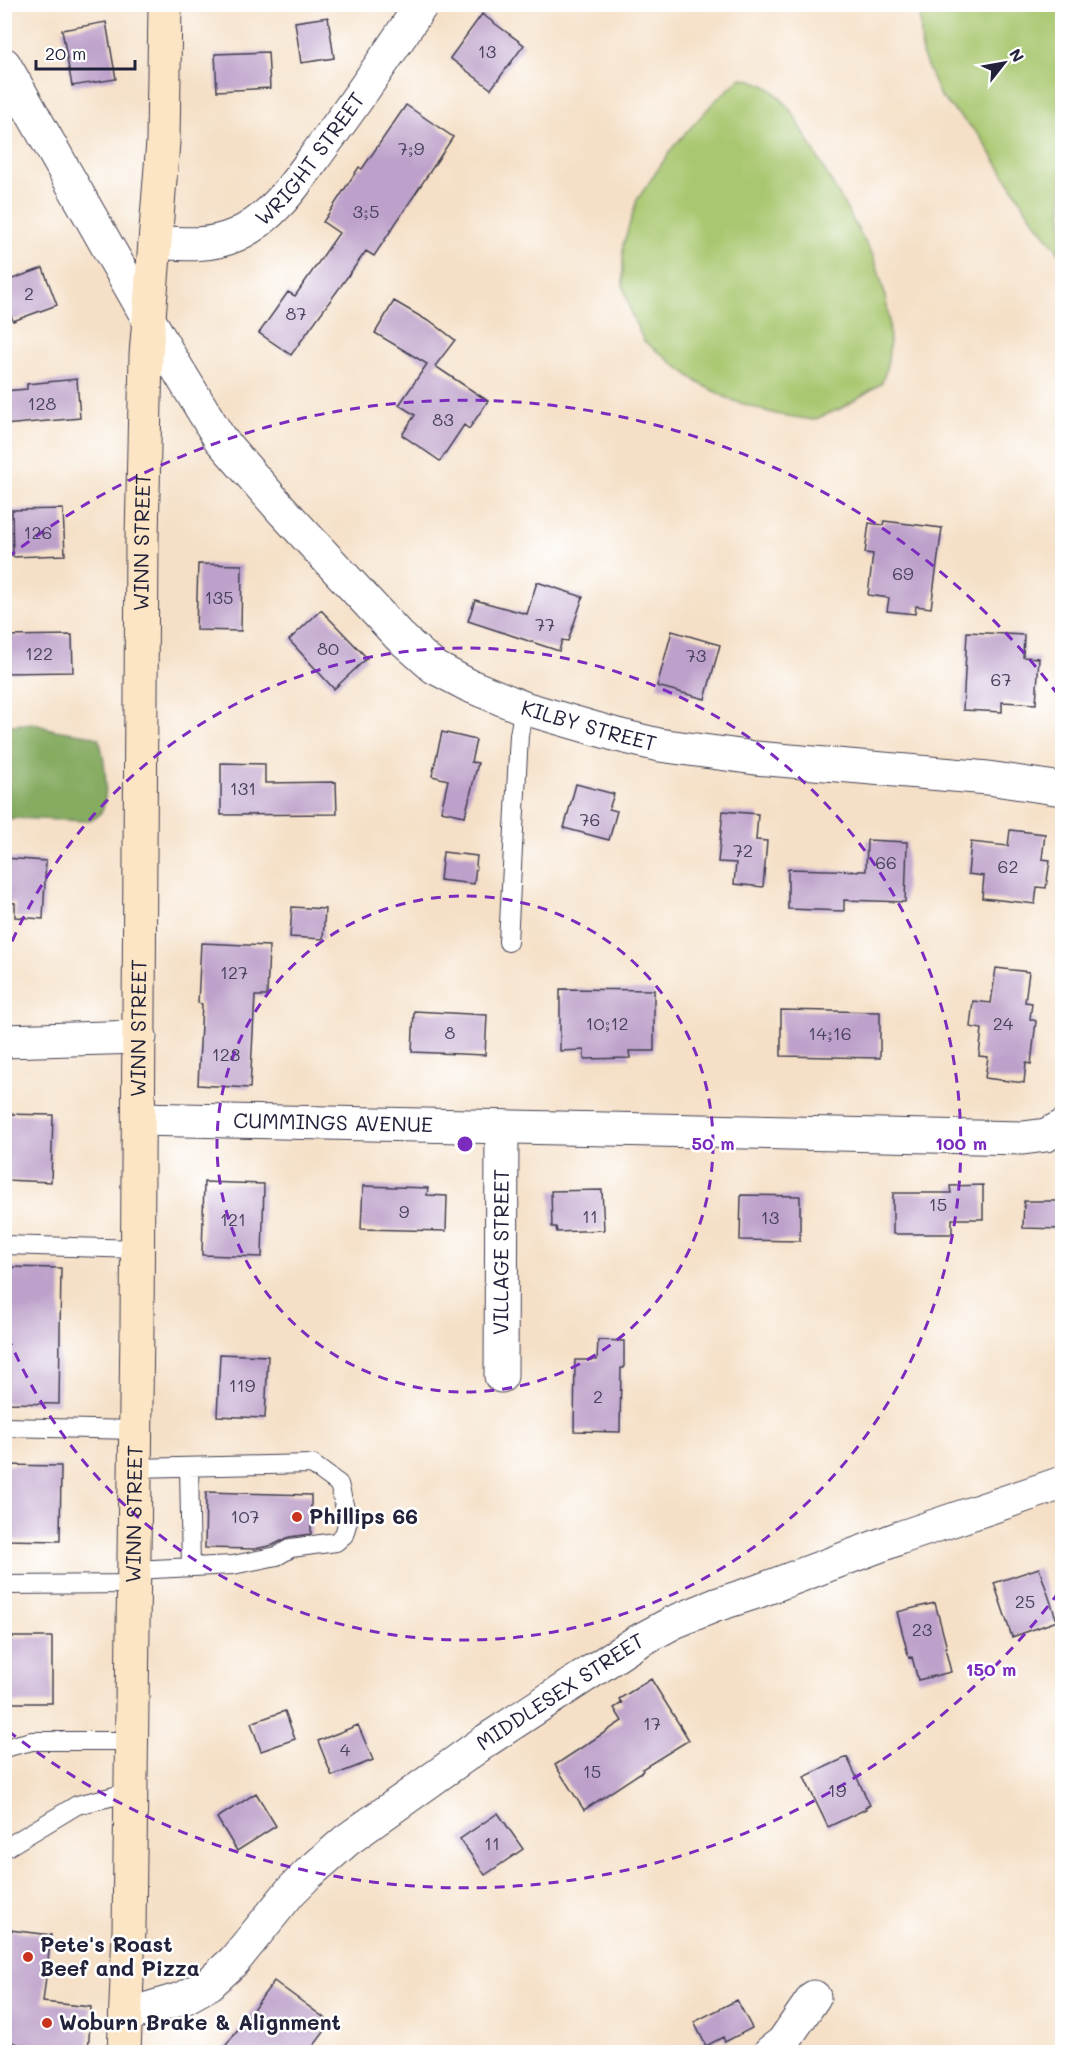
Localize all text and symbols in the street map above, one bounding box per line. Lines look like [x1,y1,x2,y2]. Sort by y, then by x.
scale bar [36,33,135,71]
north arrow [974,33,1034,93]
house number: 13 [478,39,496,63]
text: 20 m [45,41,86,65]
text: N [1005,44,1029,66]
street label: WRIGHT STREET [249,86,370,231]
house number: 7;9 [398,136,425,160]
house number: 3;5 [353,199,379,223]
house number: 2 [24,281,34,305]
house number: 87 [286,301,306,325]
house number: 128 [28,391,57,415]
house number: 83 [432,407,454,431]
street label: WINN STREET [127,473,155,611]
house number: 126 [24,520,52,544]
house number: 69 [892,561,914,585]
house number: 135 [204,585,234,609]
house number: 77 [535,612,555,636]
house number: 80 [317,636,339,660]
house number: 122 [25,641,53,665]
house number: 73 [686,643,706,667]
house number: 67 [991,667,1011,691]
street label: KILBY STREET [518,693,659,756]
house number: 131 [230,776,256,800]
house number: 76 [580,807,600,831]
house number: 72 [733,838,753,862]
house number: 66 [875,850,897,874]
house number: 62 [998,854,1018,878]
street label: WINN STREET [123,959,151,1097]
house number: 127 [220,960,248,984]
house number: 10;12 [585,1011,629,1035]
house number: 24 [993,1011,1014,1035]
house number: 8 [445,1020,456,1044]
house number: 14;16 [808,1021,852,1045]
house number: 123 [212,1042,240,1066]
street label: CUMMINGS AVENUE [233,1106,433,1137]
text: 50 m [692,1131,734,1155]
text: 100 m [935,1131,987,1155]
centre of rings [455,1134,475,1154]
street label: VILLAGE STREET [486,1169,514,1335]
house number: 15 [929,1192,947,1216]
house number: 9 [399,1199,410,1223]
house number: 11 [582,1204,598,1228]
house number: 13 [761,1205,779,1229]
house number: 121 [220,1207,246,1231]
house number: 119 [229,1373,256,1397]
house number: 2 [593,1384,603,1408]
street label: WINN STREET [119,1445,147,1583]
place label: Phillips 66 [309,1502,418,1529]
house number: 107 [230,1504,260,1528]
marker: Phillips 66 [290,1510,304,1524]
house number: 25 [1015,1589,1035,1613]
house number: 23 [912,1617,932,1641]
street label: MIDDLESEX STREET [470,1626,648,1755]
text: 150 m [966,1657,1016,1681]
house number: 17 [643,1711,661,1735]
house number: 4 [340,1737,351,1761]
house number: 15 [583,1759,601,1783]
house number: 19 [828,1778,847,1802]
house number: 11 [484,1831,500,1855]
place label: Pete's Roast Beef and Pizza [40,1930,200,1981]
marker: Pete's Roast Beef and Pizza [21,1950,35,1964]
place label: Woburn Brake & Alignment [59,2008,341,2035]
marker: Woburn Brake & Alignment [40,2016,54,2030]

